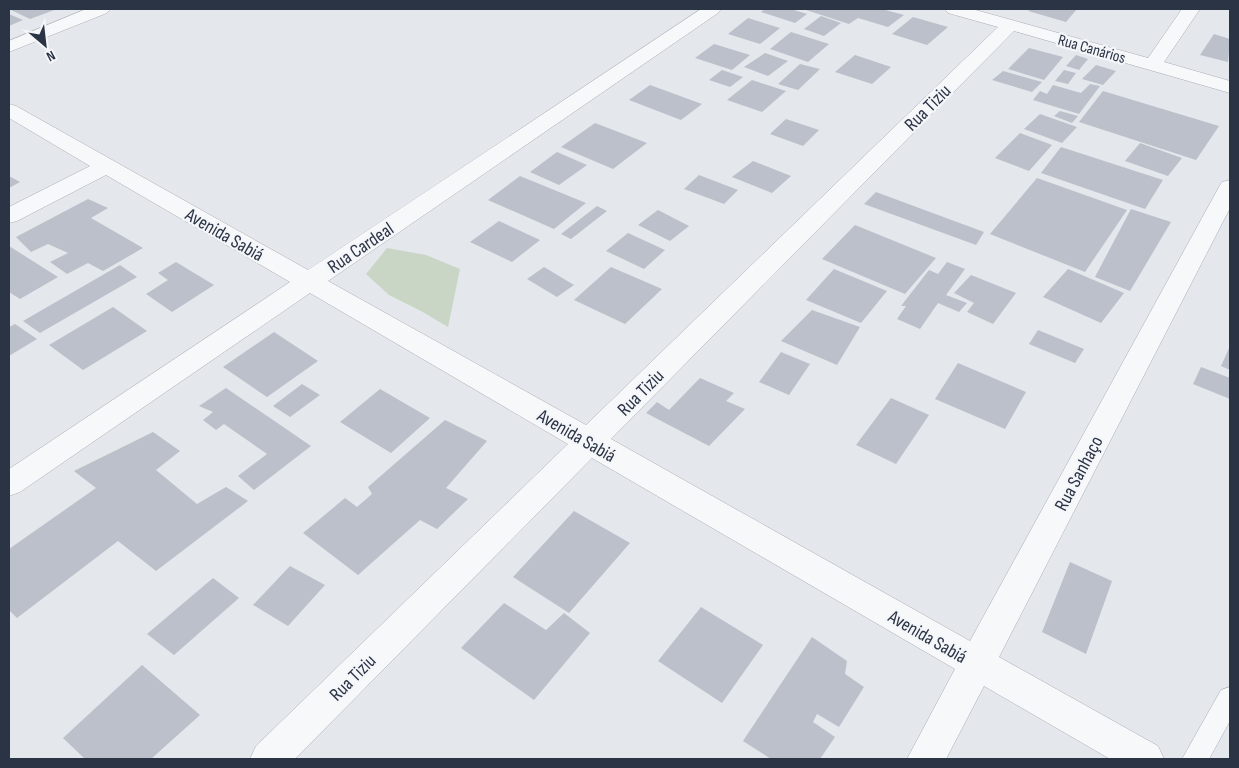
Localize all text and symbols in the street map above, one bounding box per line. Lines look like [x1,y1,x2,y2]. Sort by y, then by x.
north arrow [20,20,70,70]
street label: Rua Canários [1056,31,1128,68]
text: N [44,47,58,65]
street label: Rua Tiziu [900,80,956,136]
street label: Avenida Sabiá [180,203,268,267]
street label: Rua Cardeal [323,218,398,279]
street label: Rua Tiziu [613,365,669,421]
street label: Avenida Sabiá [532,404,620,468]
street label: Rua Sanhaço [1050,432,1109,515]
street label: Avenida Sabiá [883,605,971,669]
street label: Rua Tiziu [325,650,381,706]

